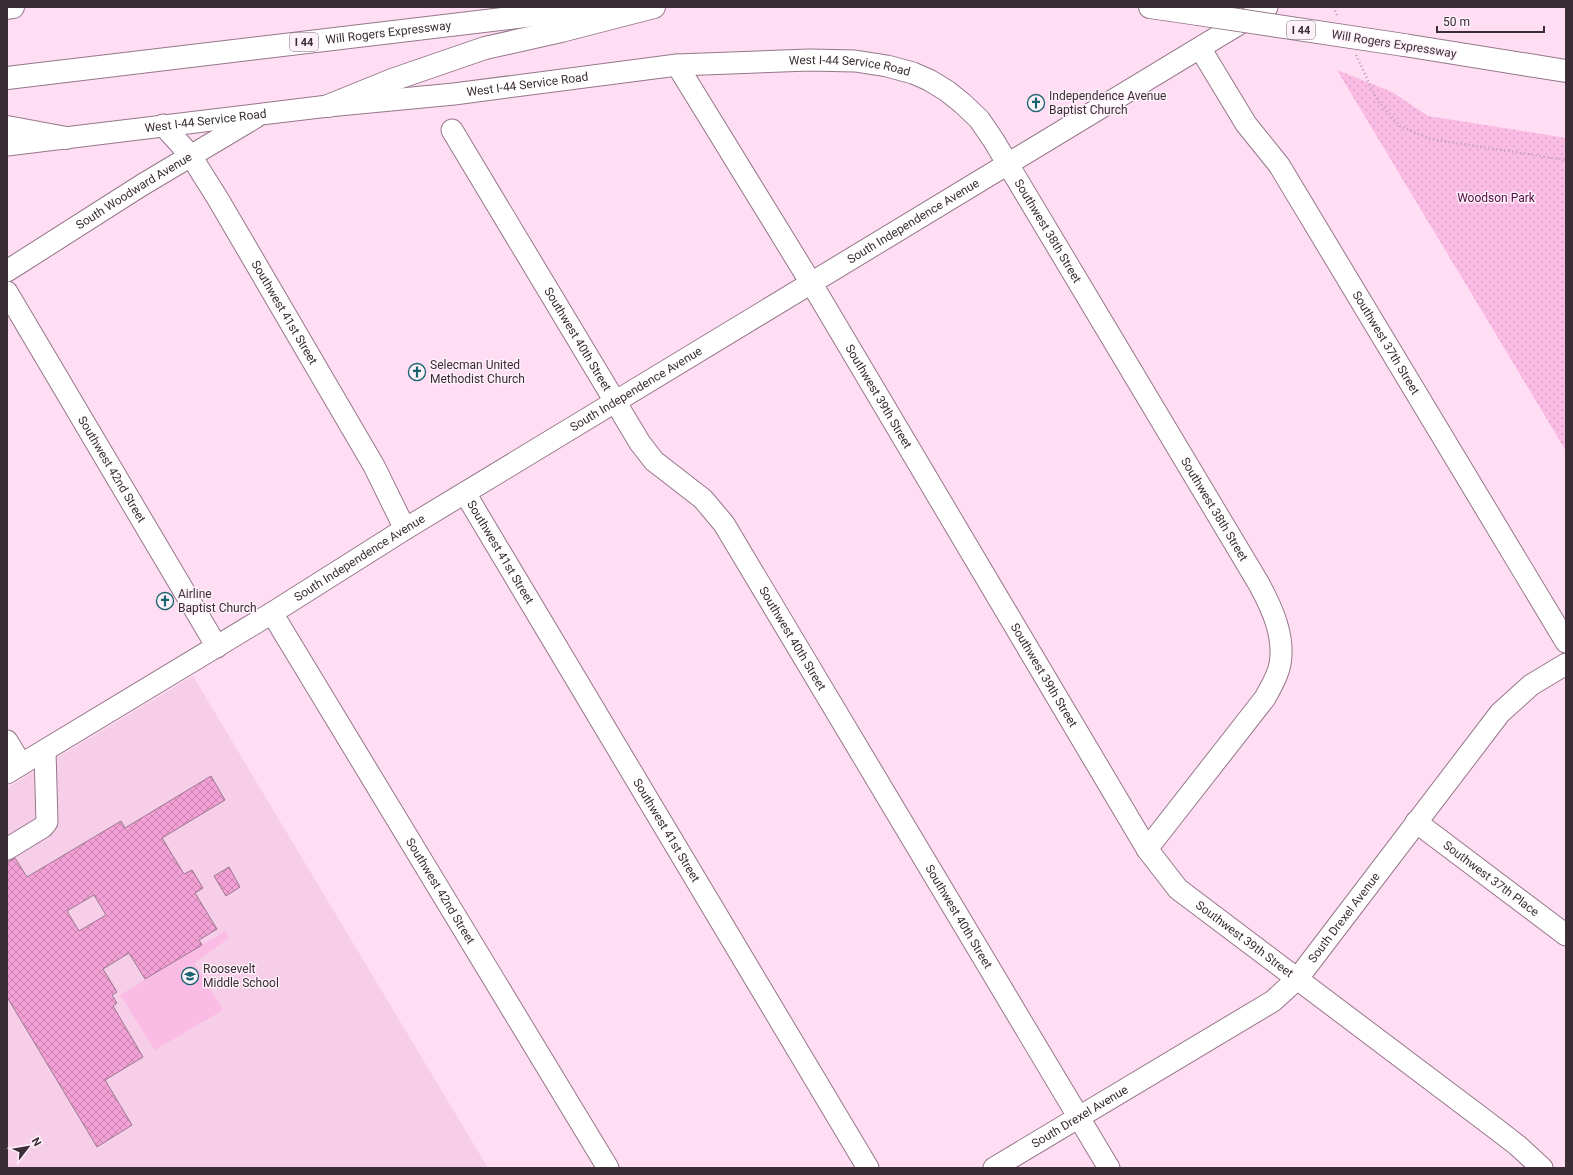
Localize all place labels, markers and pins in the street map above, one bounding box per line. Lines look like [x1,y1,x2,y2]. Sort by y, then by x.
place label: Independence Avenue Baptist Church [1049,89,1166,117]
church icon: Independence Avenue Baptist Church [1026,93,1046,113]
place label: Selecman United Methodist Church [430,358,525,386]
church icon: Selecman United Methodist Church [407,362,427,382]
place label: Airline Baptist Church [178,587,257,615]
church icon: Airline Baptist Church [155,591,175,611]
place label: Roosevelt Middle School [203,962,279,990]
school or university icon: Roosevelt Middle School [180,966,200,986]

